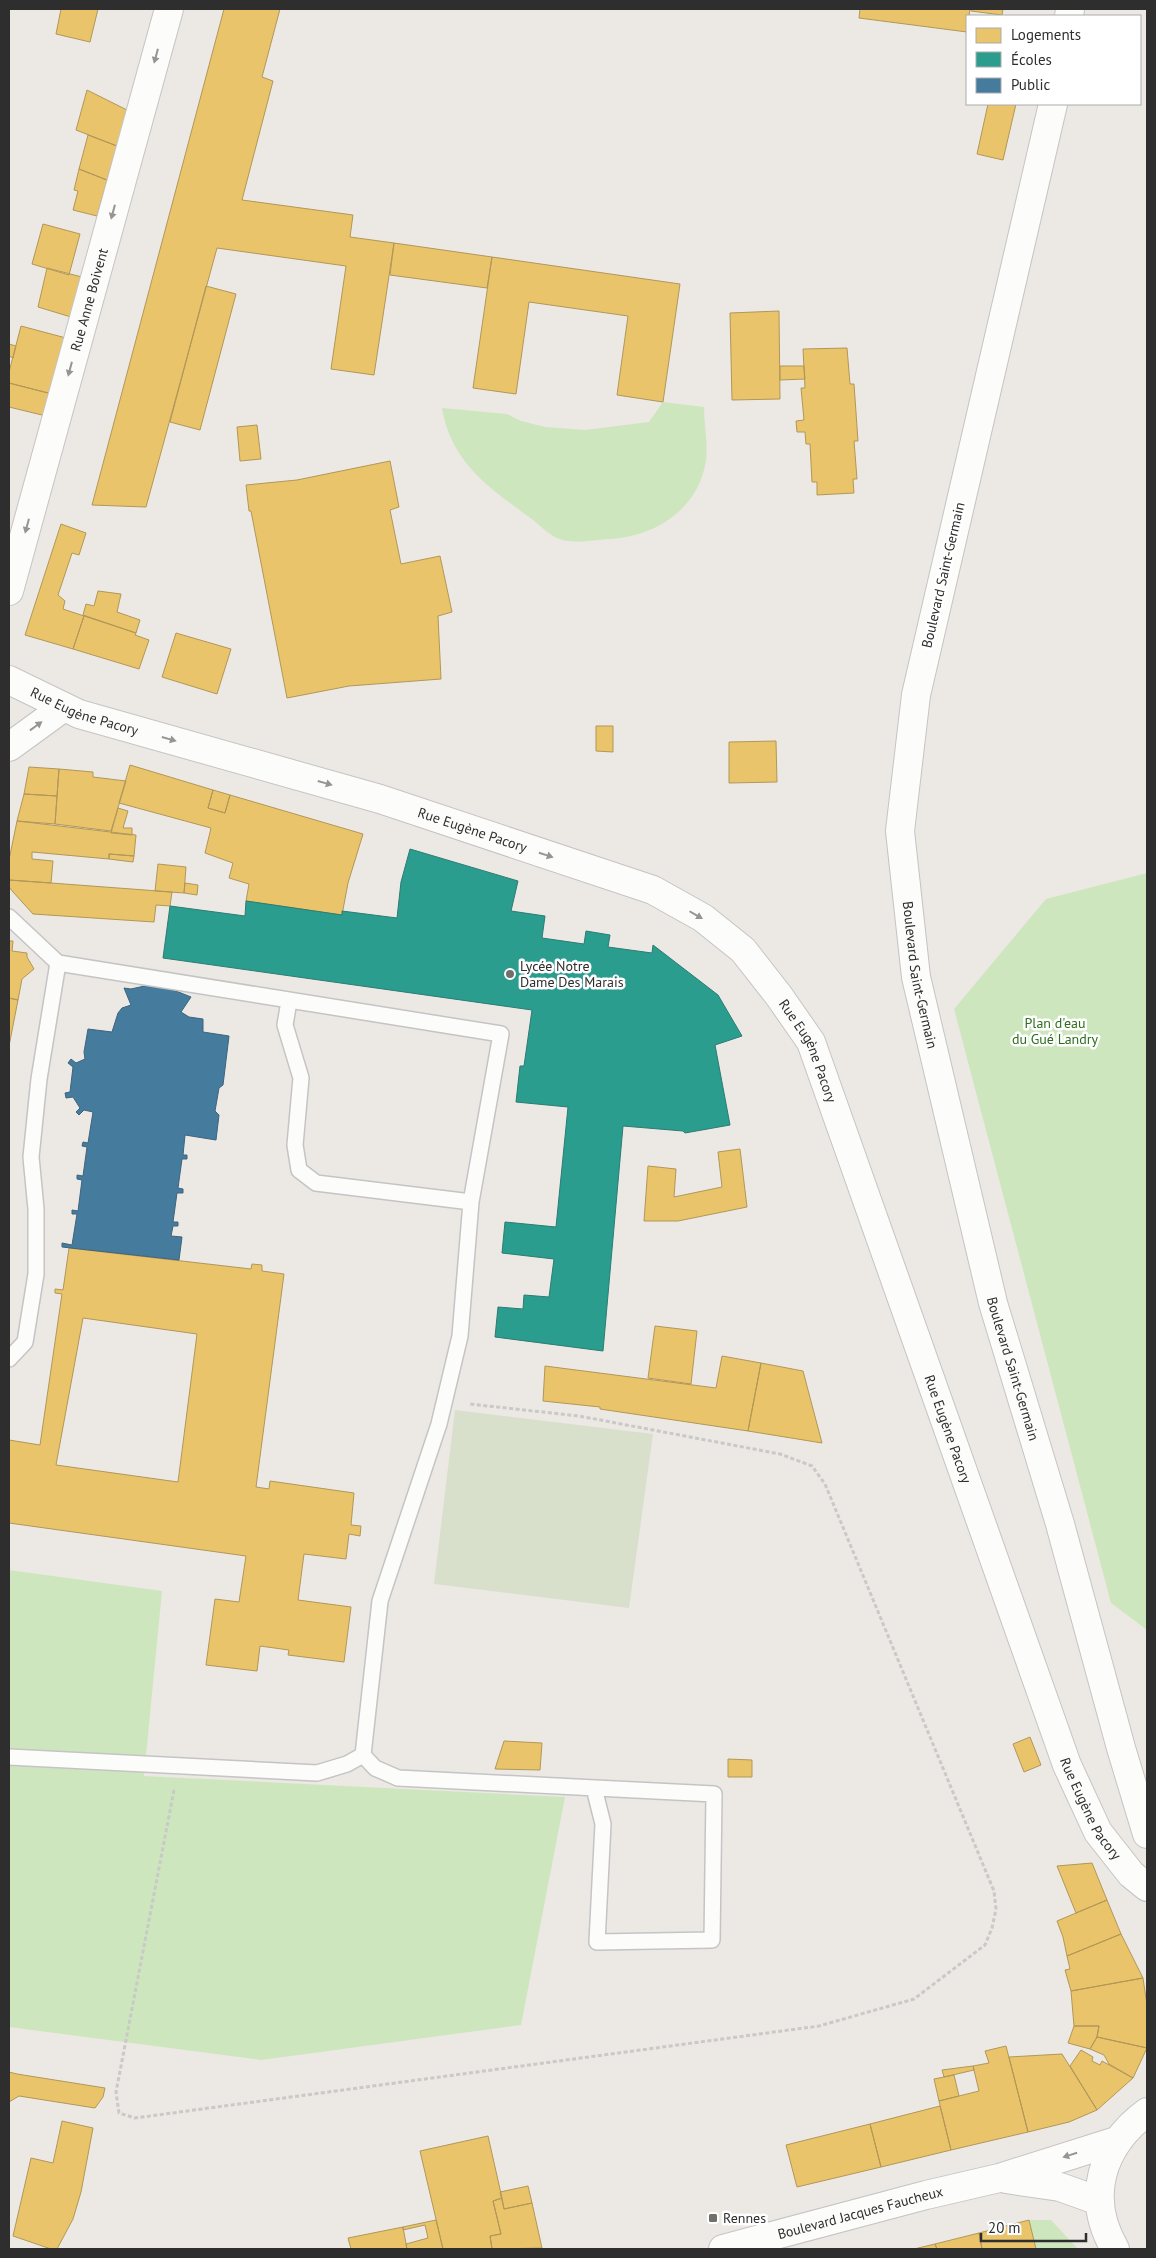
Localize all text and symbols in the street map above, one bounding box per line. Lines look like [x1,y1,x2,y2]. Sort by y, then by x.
legend [966,15,1141,105]
text: Logements [1011,25,1081,44]
one-way arrow [152,48,160,63]
text: Écoles [1011,50,1052,69]
text: Public [1011,75,1050,94]
one-way arrow [109,205,117,220]
street label: Rue Anne Boivent [66,246,112,353]
one-way arrow [65,362,73,377]
street label: Boulevard Saint-Germain [917,500,969,650]
one-way arrow [22,518,30,533]
street label: Rue Eugène Pacory [28,683,141,739]
one-way arrow [29,721,43,731]
one-way arrow [161,735,176,743]
one-way arrow [318,780,333,788]
street label: Rue Eugène Pacory [415,803,530,857]
one-way arrow [539,851,554,859]
street label: Boulevard Saint-Germain [899,900,942,1050]
one-way arrow [690,910,703,919]
place label: Lycée Notre Dame Des Marais [520,957,624,991]
marker: Lycée Notre Dame Des Marais [504,968,516,980]
street label: Rue Eugène Pacory [775,996,841,1105]
park label: Plan d'eau du Gué Landry [1012,1014,1099,1048]
street label: Boulevard Saint-Germain [983,1295,1043,1443]
street label: Rue Eugène Pacory [921,1372,976,1486]
street label: Rue Eugène Pacory [1056,1755,1126,1864]
one-way arrow [1062,2152,1077,2160]
street label: Boulevard Jacques Faucheux [776,2182,945,2243]
place label: Rennes [723,2209,766,2227]
scale bar [981,2210,1086,2242]
marker: Rennes [707,2212,719,2224]
text: 20 m [988,2218,1021,2237]

